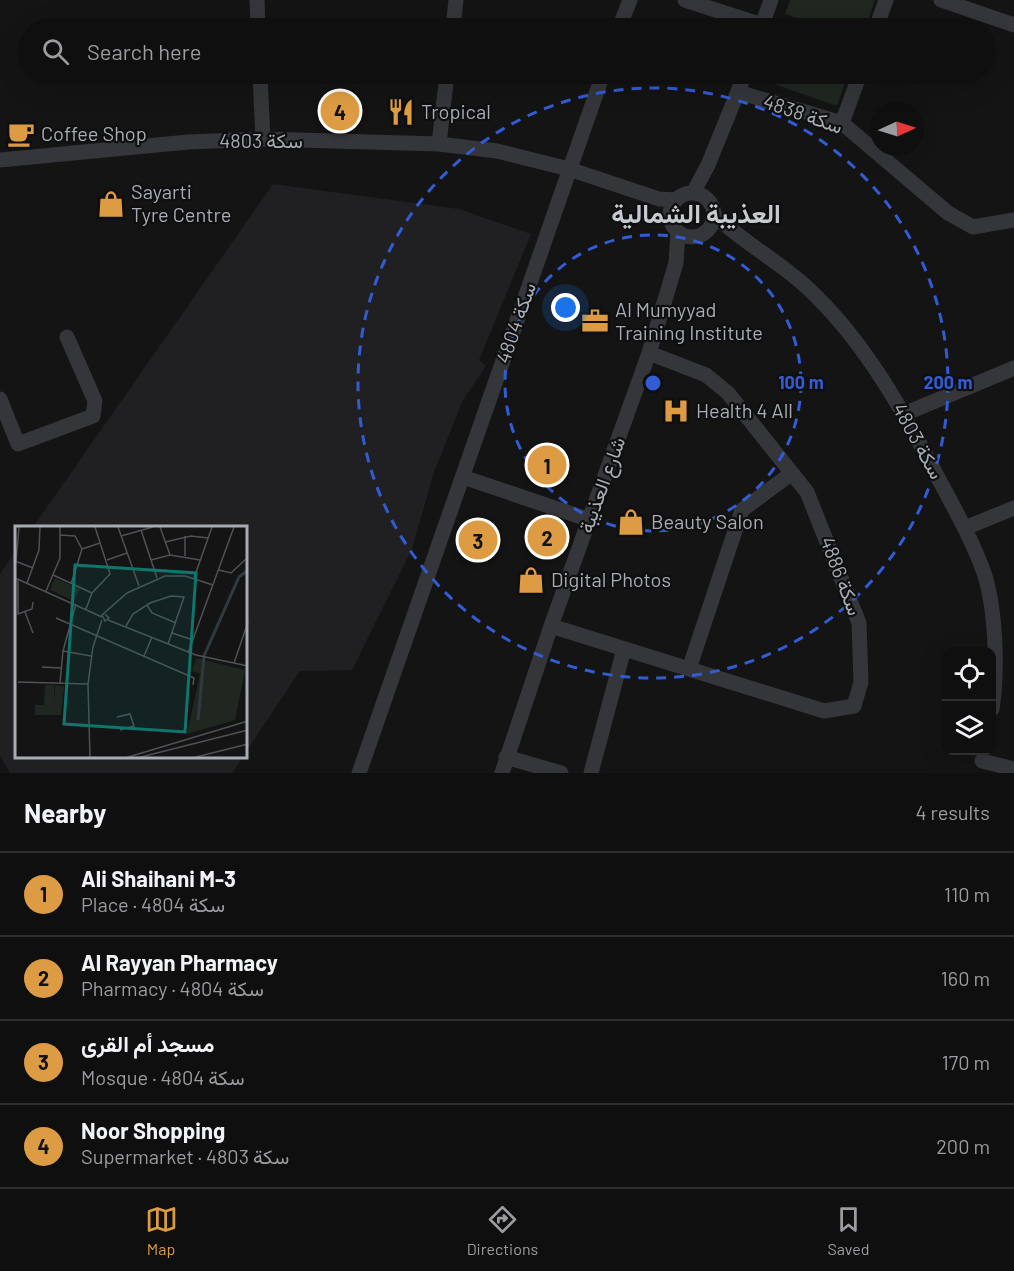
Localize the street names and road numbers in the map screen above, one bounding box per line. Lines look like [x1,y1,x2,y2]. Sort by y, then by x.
street label: سكة 4838 [760,88,846,138]
street label: سكة 4803 [219,128,303,152]
street label: سكة 4804 [490,279,540,366]
street label: سكة 4803 [888,398,950,483]
street label: شارع العذيبة [573,433,632,537]
street label: سكة 4886 [816,533,868,618]

